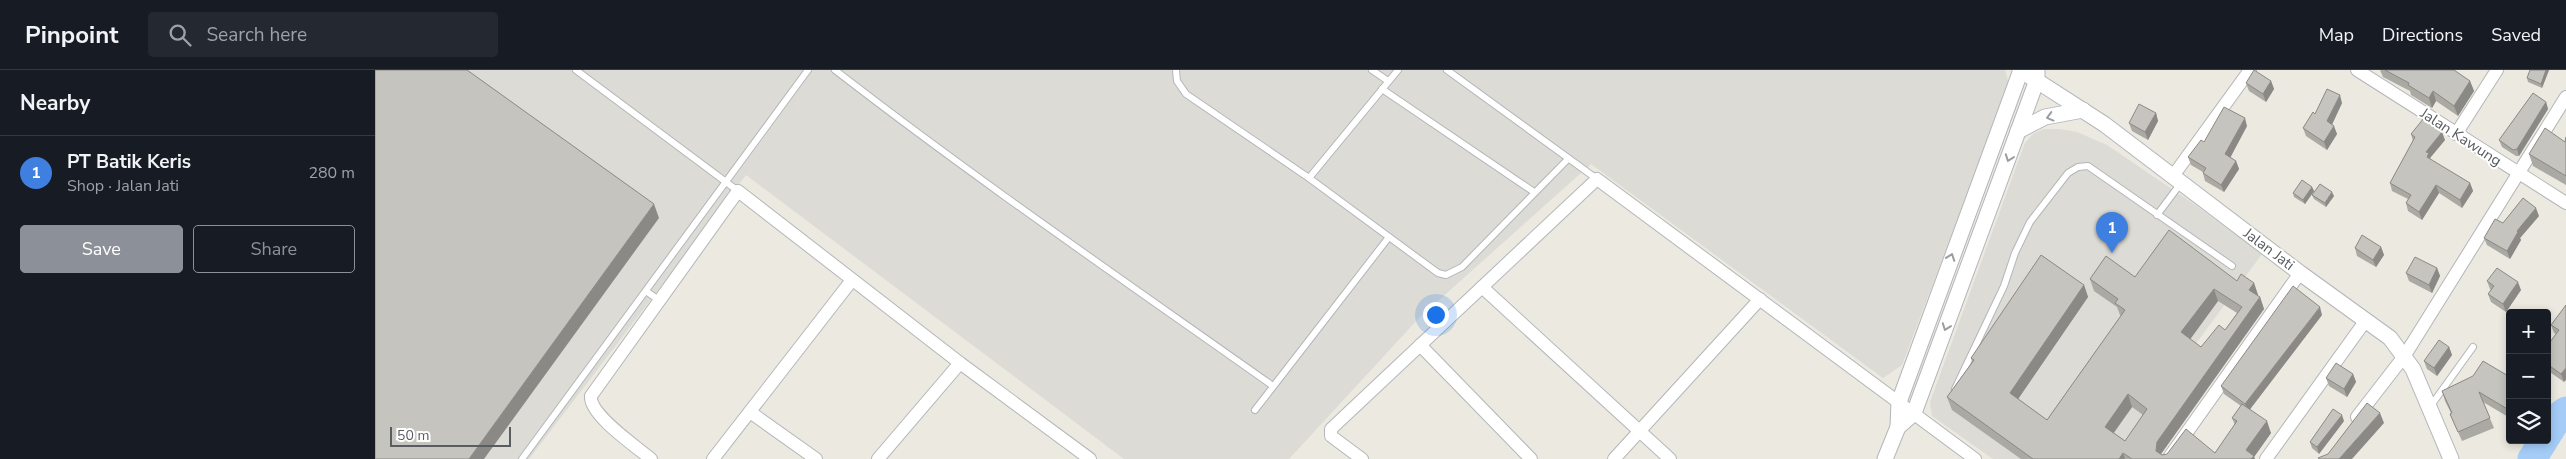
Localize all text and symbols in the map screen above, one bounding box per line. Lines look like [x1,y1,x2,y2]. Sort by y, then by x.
search box [148,12,498,57]
text: Pinpoint [25,19,118,51]
icon: search [166,21,194,49]
text: Search here [206,22,307,48]
text: Map [2319,23,2354,47]
text: Directions [2382,23,2463,47]
text: Saved [2491,23,2541,47]
text: Nearby [20,89,90,117]
street label: Jalan Kawung [2416,103,2506,171]
one-way arrow [2046,112,2054,122]
text: PT Batik Keris [67,149,191,175]
one-way arrow [2004,154,2014,162]
text: 1 [31,162,41,184]
text: 280 m [308,162,355,184]
text: Shop · Jalan Jati [67,175,179,197]
pin: 1 [2096,212,2128,253]
street label: Jalan Jati [2239,223,2299,275]
button: Save [20,225,183,273]
button: Share [193,225,355,273]
one-way arrow [1945,253,1955,262]
your location [1423,302,1449,328]
map controls [2506,309,2551,444]
button: + [2506,309,2551,354]
one-way arrow [1942,322,1952,331]
button: − [2506,354,2551,399]
button: layers [2506,399,2551,444]
scale bar [390,424,511,447]
text: 50 m [397,426,429,445]

